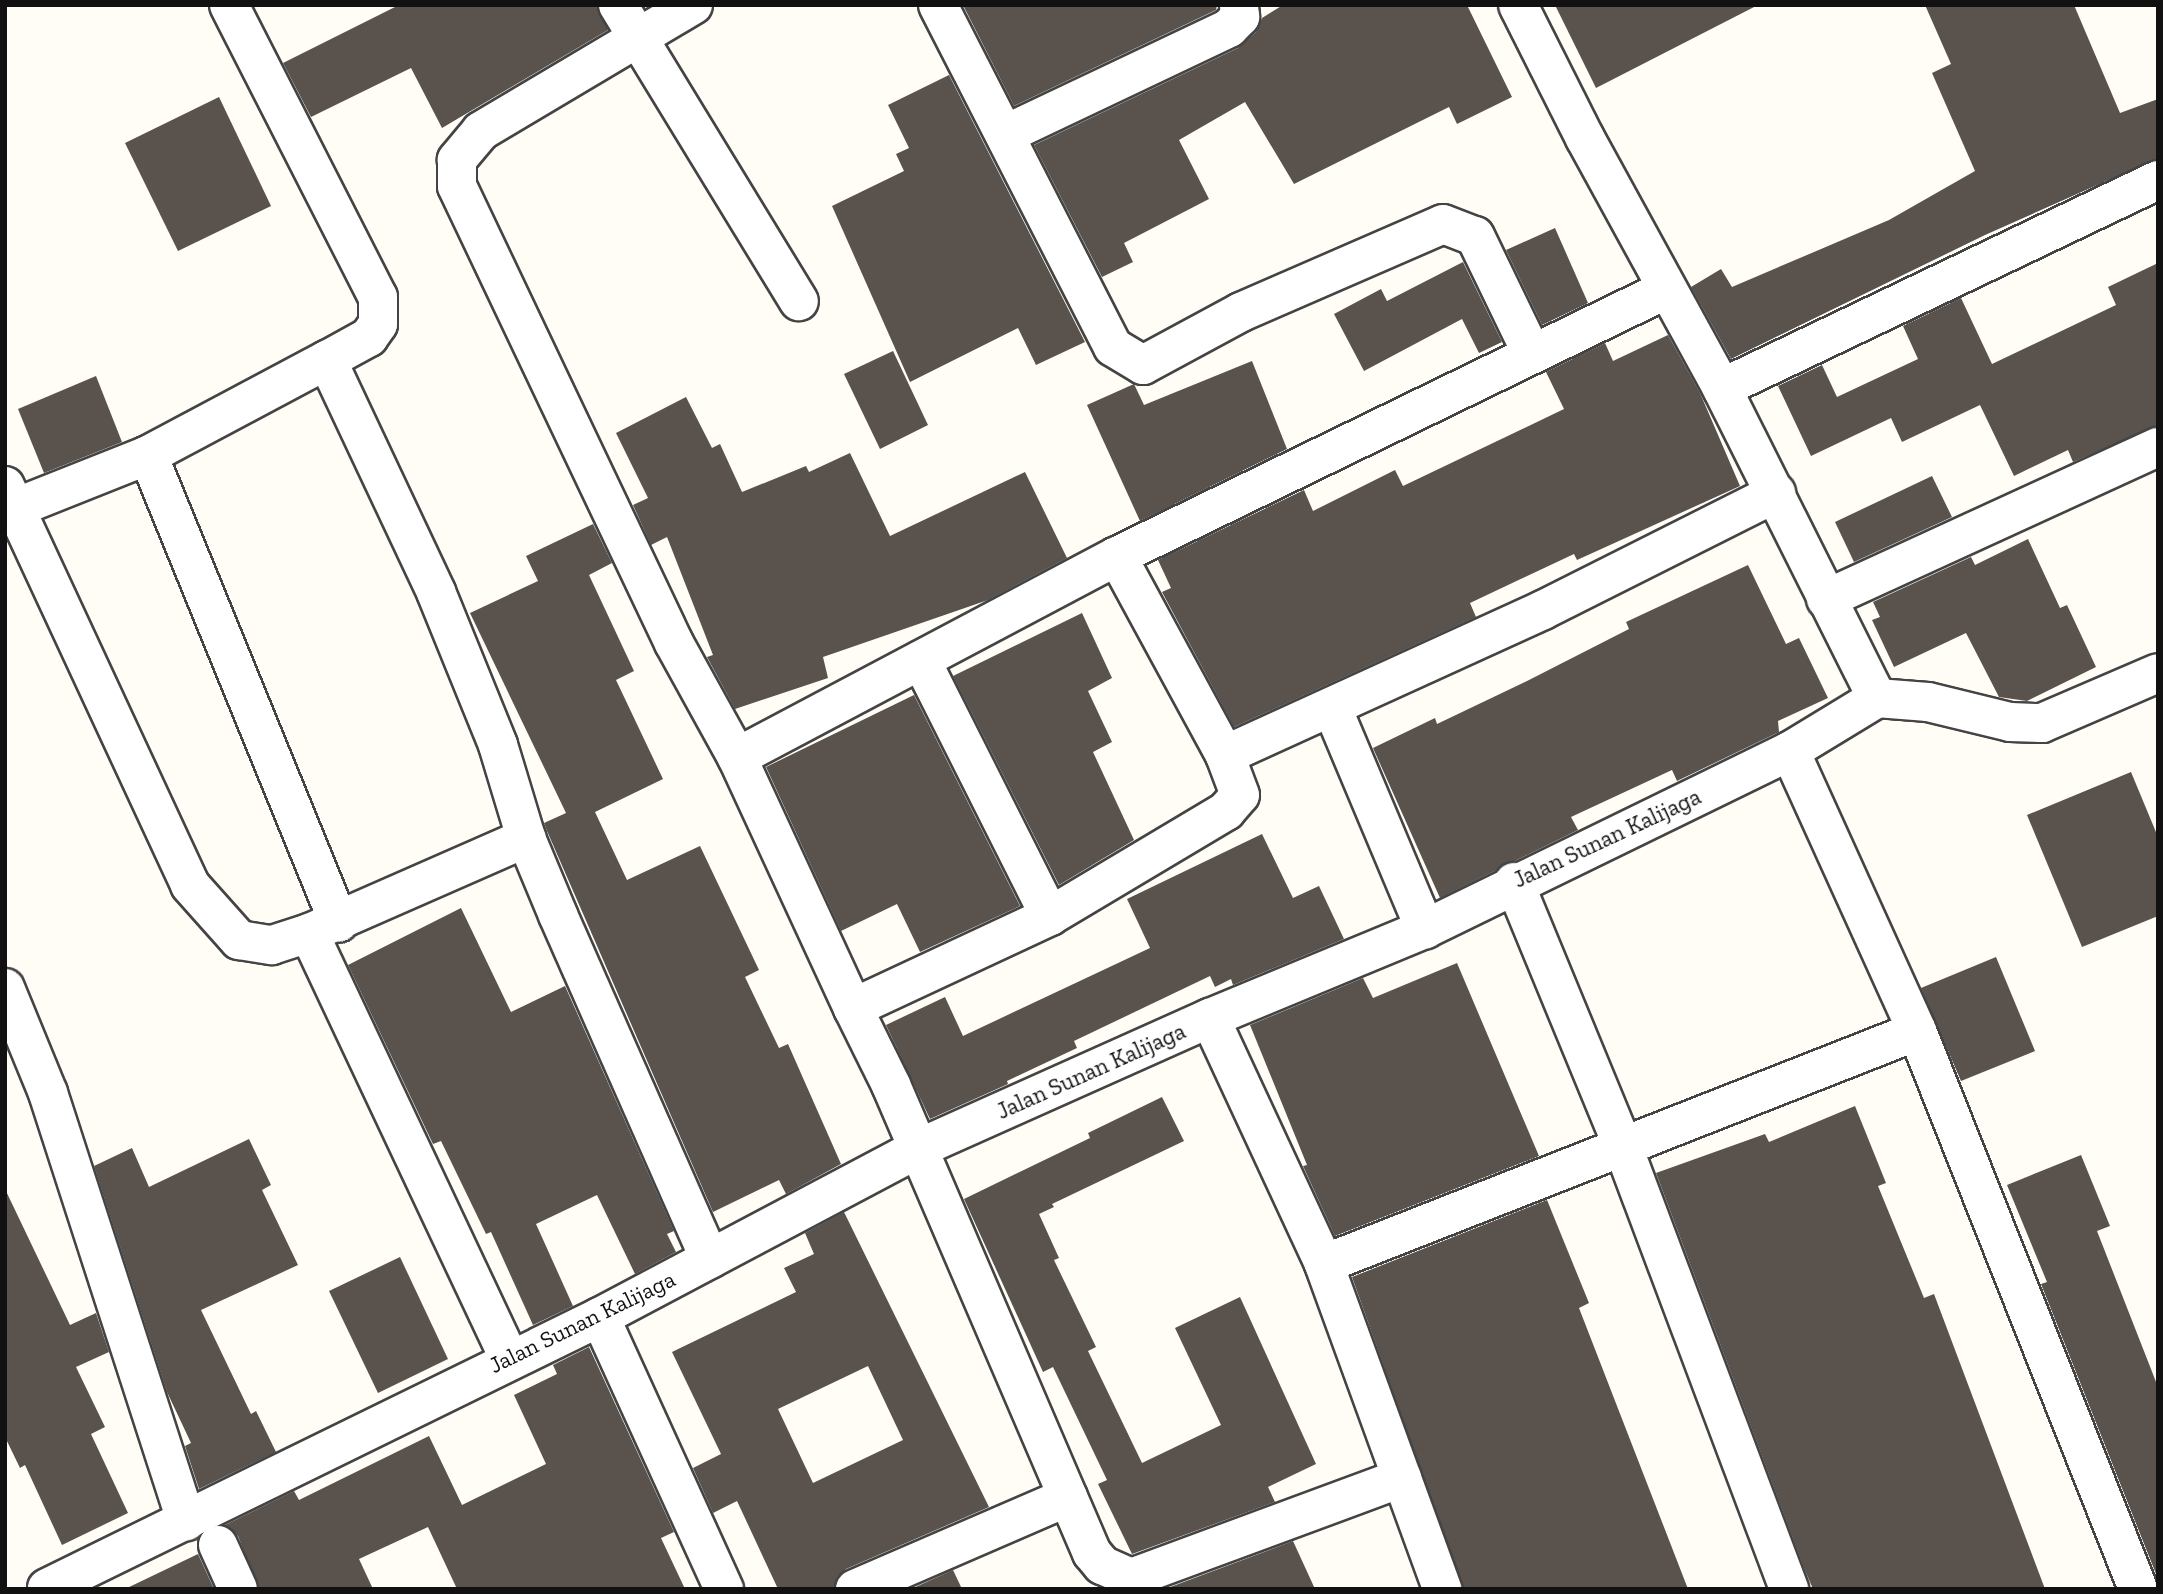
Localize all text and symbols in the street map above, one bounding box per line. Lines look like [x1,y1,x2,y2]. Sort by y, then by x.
street label: Jalan Sunan Kalijaga [1509,782,1705,894]
street label: Jalan Sunan Kalijaga [992,1017,1190,1125]
street label: Jalan Sunan Kalijaga [484,1265,680,1379]

